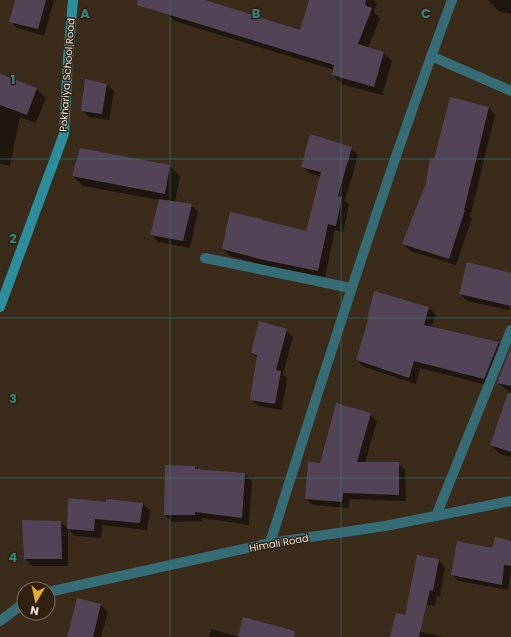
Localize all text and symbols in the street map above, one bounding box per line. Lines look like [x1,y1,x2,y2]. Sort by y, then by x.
text: A [80,4,90,23]
text: B [252,4,261,23]
text: C [421,4,431,23]
street label: Pokhariya School Road [56,18,78,132]
text: 1 [11,70,15,89]
text: 2 [9,229,17,248]
text: 3 [9,389,17,408]
street label: Himali Road [248,530,310,556]
text: 4 [9,548,18,567]
north arrow [16,581,56,621]
text: N [29,602,40,619]

